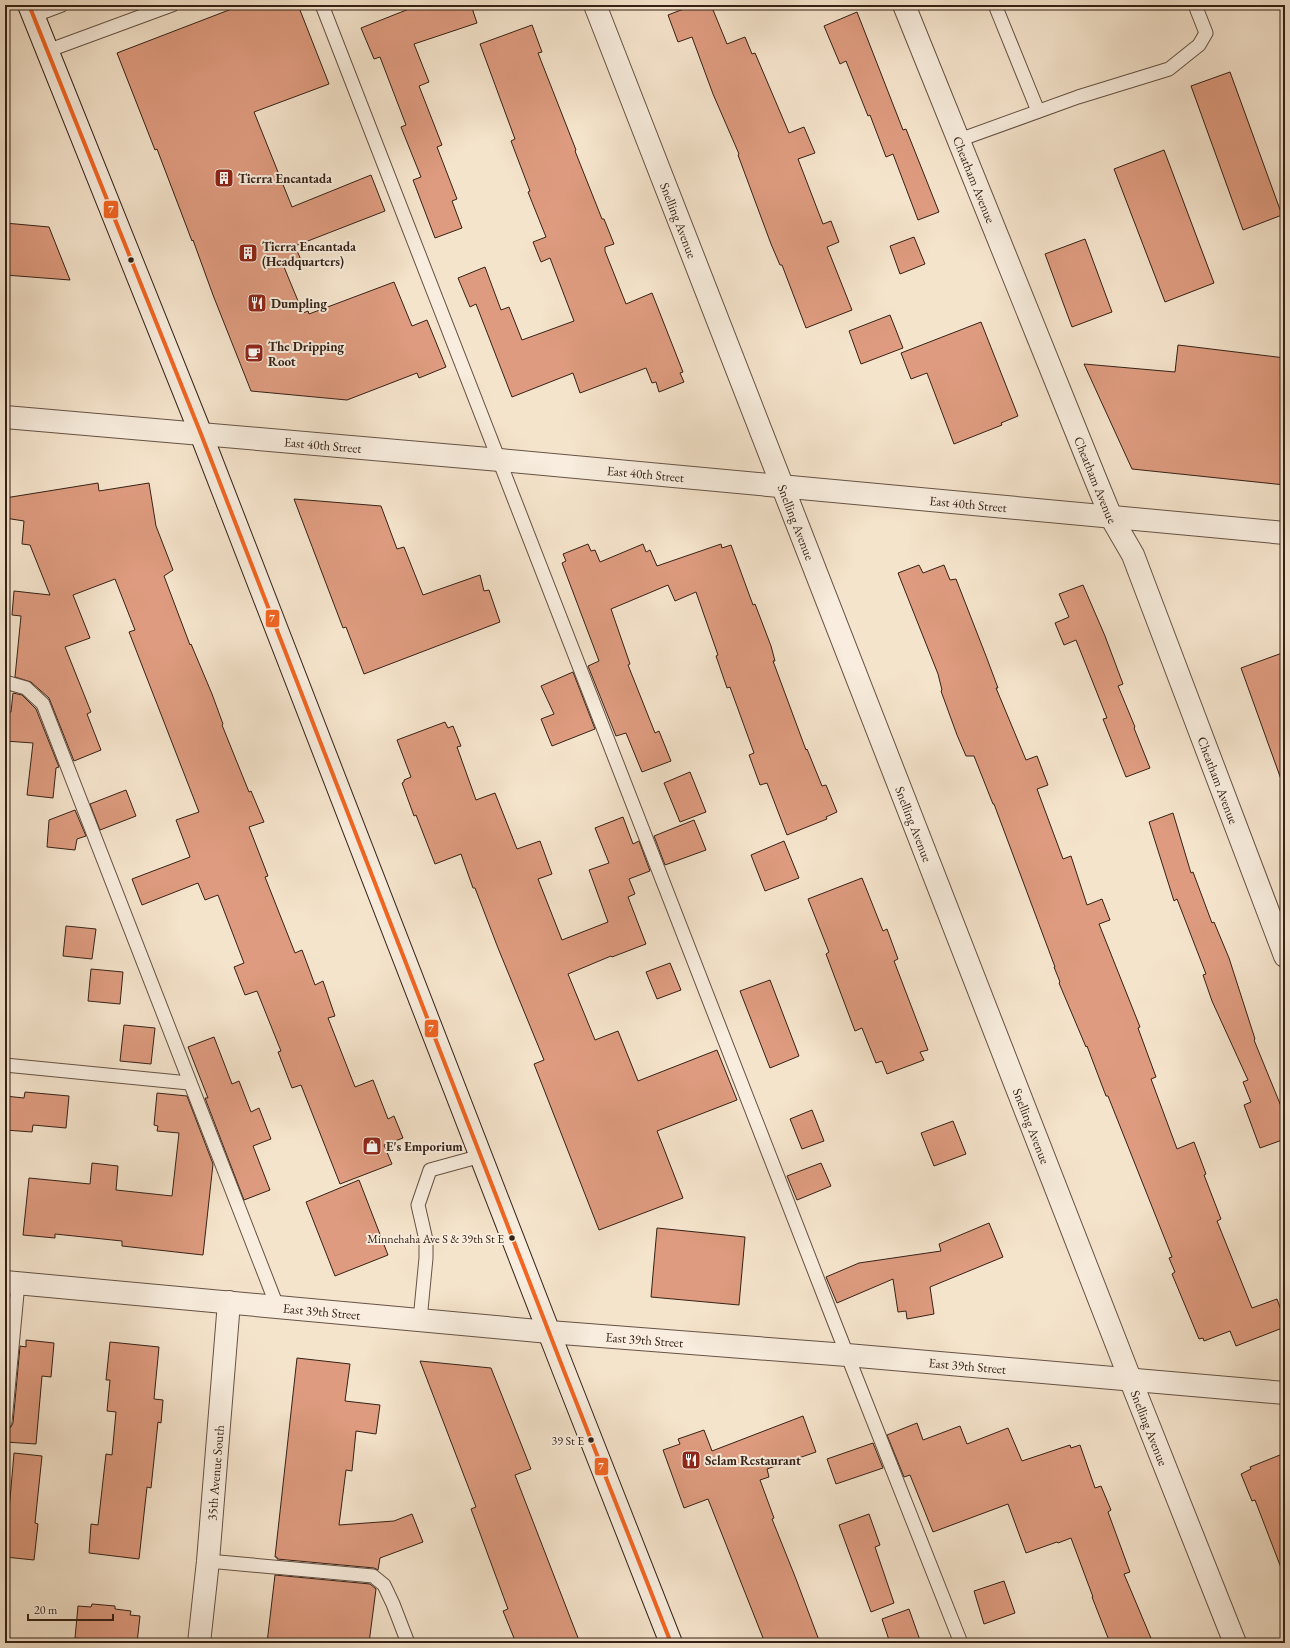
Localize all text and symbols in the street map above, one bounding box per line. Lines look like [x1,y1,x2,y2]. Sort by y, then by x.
street label: Cheatham Avenue [949,134,999,225]
building icon: Tierra Encantada [213,167,235,189]
place label: Tierra Encantada [238,170,332,187]
street label: Snelling Avenue [656,180,701,261]
line badge: 7 [103,200,119,219]
text: 7 [108,202,114,216]
place label: Tierra Encantada (Headquarters) [262,238,356,270]
building icon: Tierra Encantada (Headquarters) [237,242,259,264]
unlabelled marker [126,255,136,265]
restaurant icon: Dumpling [246,292,268,314]
place label: Dumpling [271,295,327,312]
place label: The Dripping Root [268,338,344,370]
cafe icon: The Dripping Root [243,342,265,364]
street label: East 40th Street [283,433,362,457]
street label: Cheatham Avenue [1070,434,1121,527]
street label: East 40th Street [606,462,685,486]
street label: Snelling Avenue [774,482,818,563]
street label: East 40th Street [929,492,1008,516]
line badge: 7 [265,609,280,628]
text: 7 [269,611,275,625]
street label: Cheatham Avenue [1194,734,1242,827]
street label: Snelling Avenue [891,784,936,865]
line badge: 7 [424,1019,439,1038]
text: 7 [428,1021,434,1035]
street label: Snelling Avenue [1009,1086,1054,1166]
shop icon: E's Emporium [361,1135,383,1157]
place label: E's Emporium [386,1138,463,1155]
place label: Minnehaha Ave S & 39th St E [367,1231,504,1247]
marker: Minnehaha Ave S & 39th St E [507,1233,517,1243]
street label: East 39th Street [282,1300,361,1324]
street label: East 39th Street [605,1328,684,1351]
street label: East 39th Street [928,1354,1007,1378]
street label: Snelling Avenue [1126,1388,1172,1468]
street label: 35th Avenue South [203,1424,228,1521]
place label: 39 St E [552,1433,584,1449]
marker: 39 St E [586,1435,596,1445]
restaurant icon: Selam Restaurant [680,1449,702,1471]
place label: Selam Restaurant [705,1452,801,1469]
line badge: 7 [594,1457,609,1476]
text: 7 [598,1459,604,1473]
scale bar [28,1596,113,1622]
text: 20 m [34,1602,58,1618]

